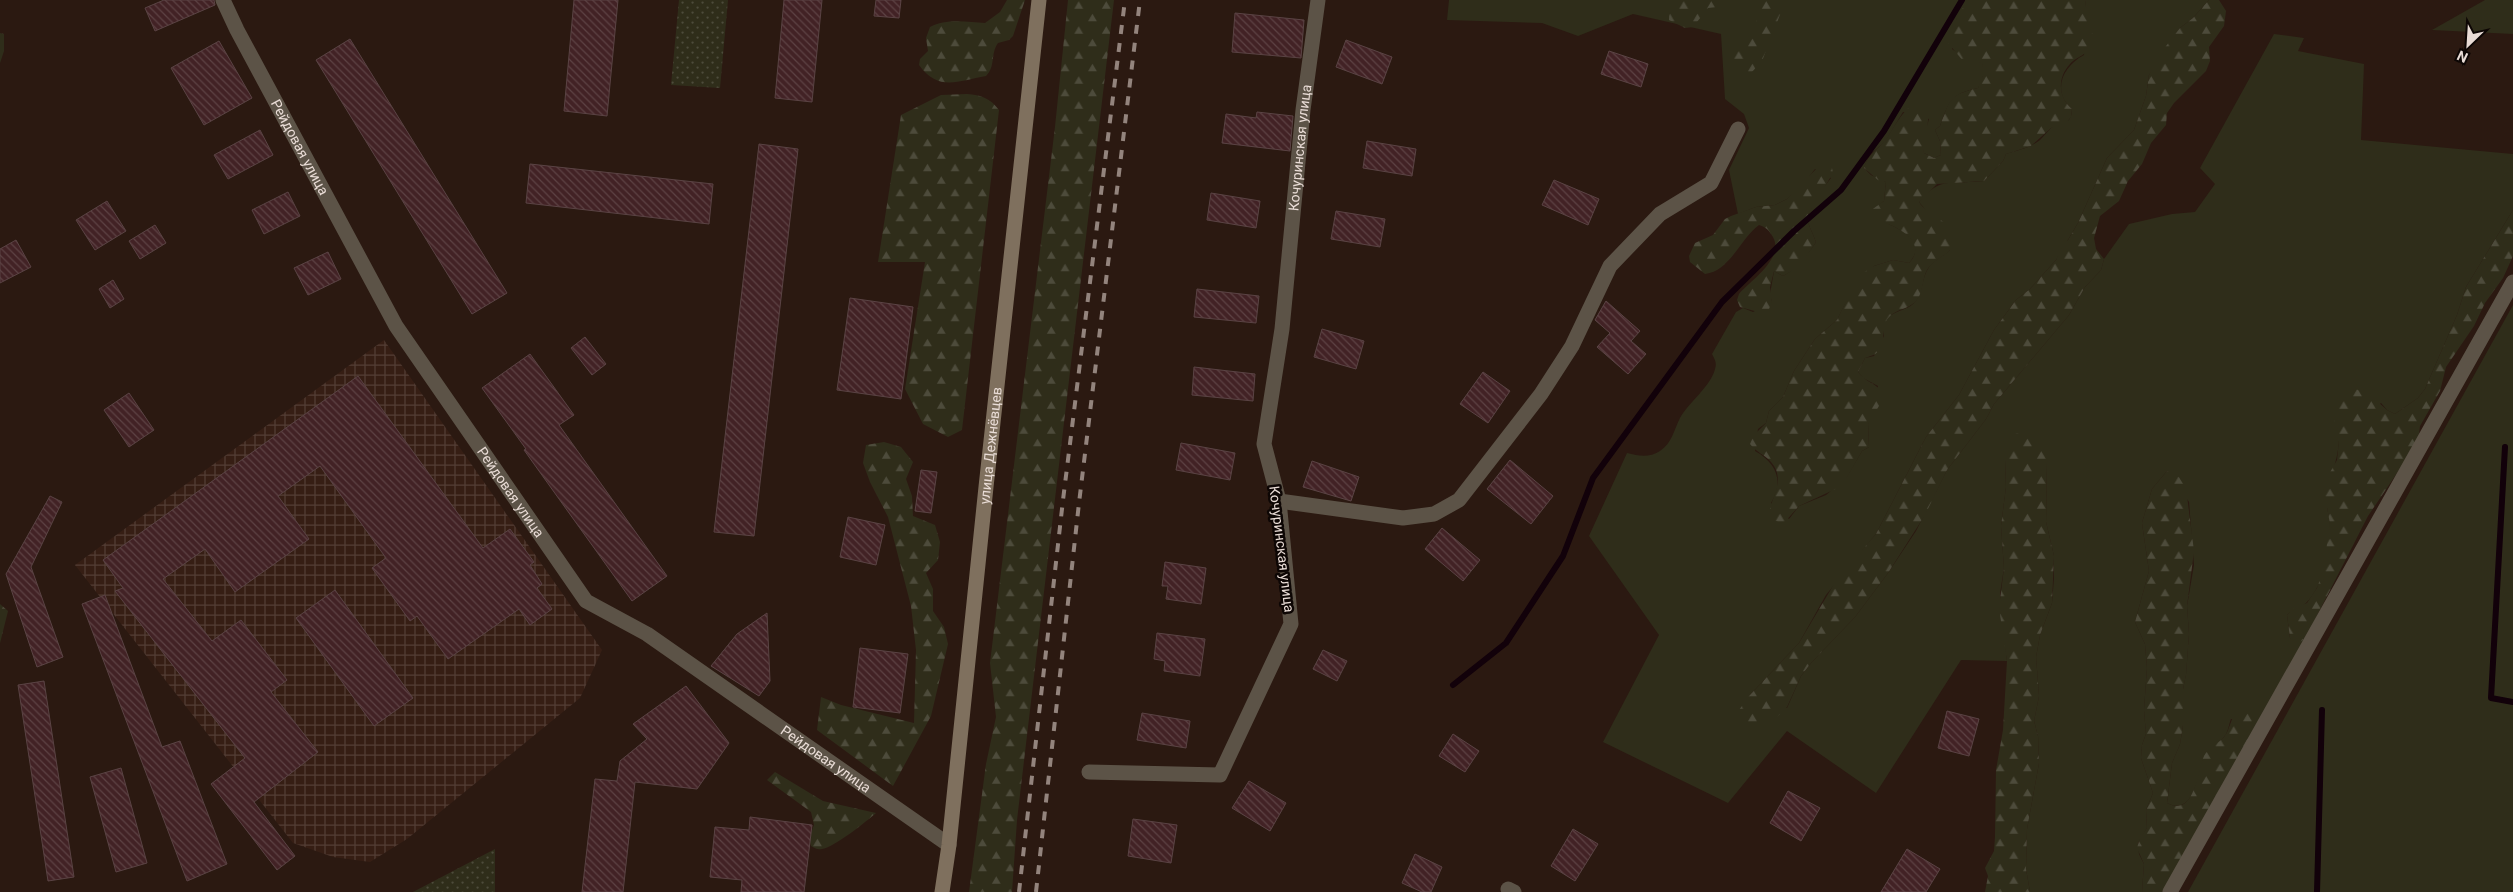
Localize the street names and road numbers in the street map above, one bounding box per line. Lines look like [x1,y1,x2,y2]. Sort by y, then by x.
street label: Кочуринская улица [1285,83,1314,212]
street label: Рейдовая улица [268,97,332,198]
street label: улица Дежнёвцев [976,386,1005,505]
street label: Рейдовая улица [474,444,547,540]
street label: Кочуринская улица [1266,485,1298,613]
street label: Рейдовая улица [778,722,874,796]

